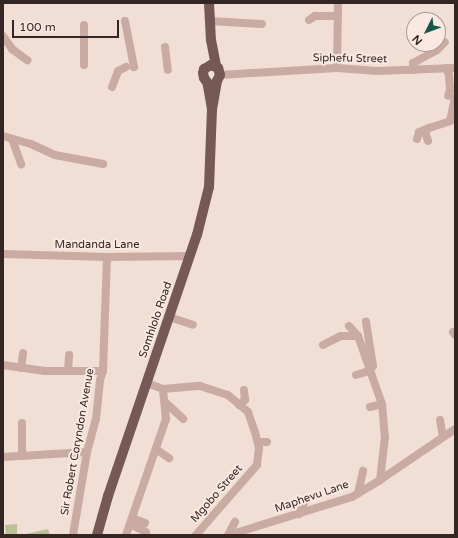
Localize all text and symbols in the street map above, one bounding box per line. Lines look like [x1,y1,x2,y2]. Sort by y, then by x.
scale bar [14,12,121,38]
north arrow [406,12,446,52]
text: 100 m [19,20,56,34]
text: N [410,32,425,47]
street label: Siphefu Street [313,52,387,66]
street label: Mandanda Lane [55,238,139,252]
street label: Somhlolo Road [137,280,175,360]
street label: Sir Robert Coryndon Avenue [59,367,97,517]
street label: Mgobo Street [188,462,246,526]
street label: Maphevu Lane [273,478,351,516]

